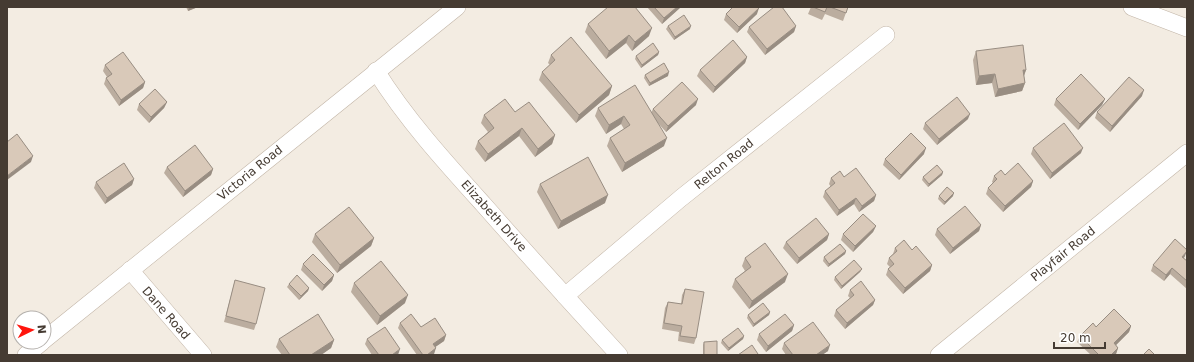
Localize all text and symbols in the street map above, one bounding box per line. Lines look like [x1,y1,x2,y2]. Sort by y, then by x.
street label: Relton Road [692,136,756,192]
street label: Victoria Road [215,143,285,203]
street label: Elizabeth Drive [458,177,530,255]
street label: Playfair Road [1028,224,1098,284]
street label: Dane Road [139,284,193,342]
north arrow [12,310,52,350]
text: N [35,324,48,334]
scale bar [1054,324,1105,350]
text: 20 m [1060,331,1091,345]

